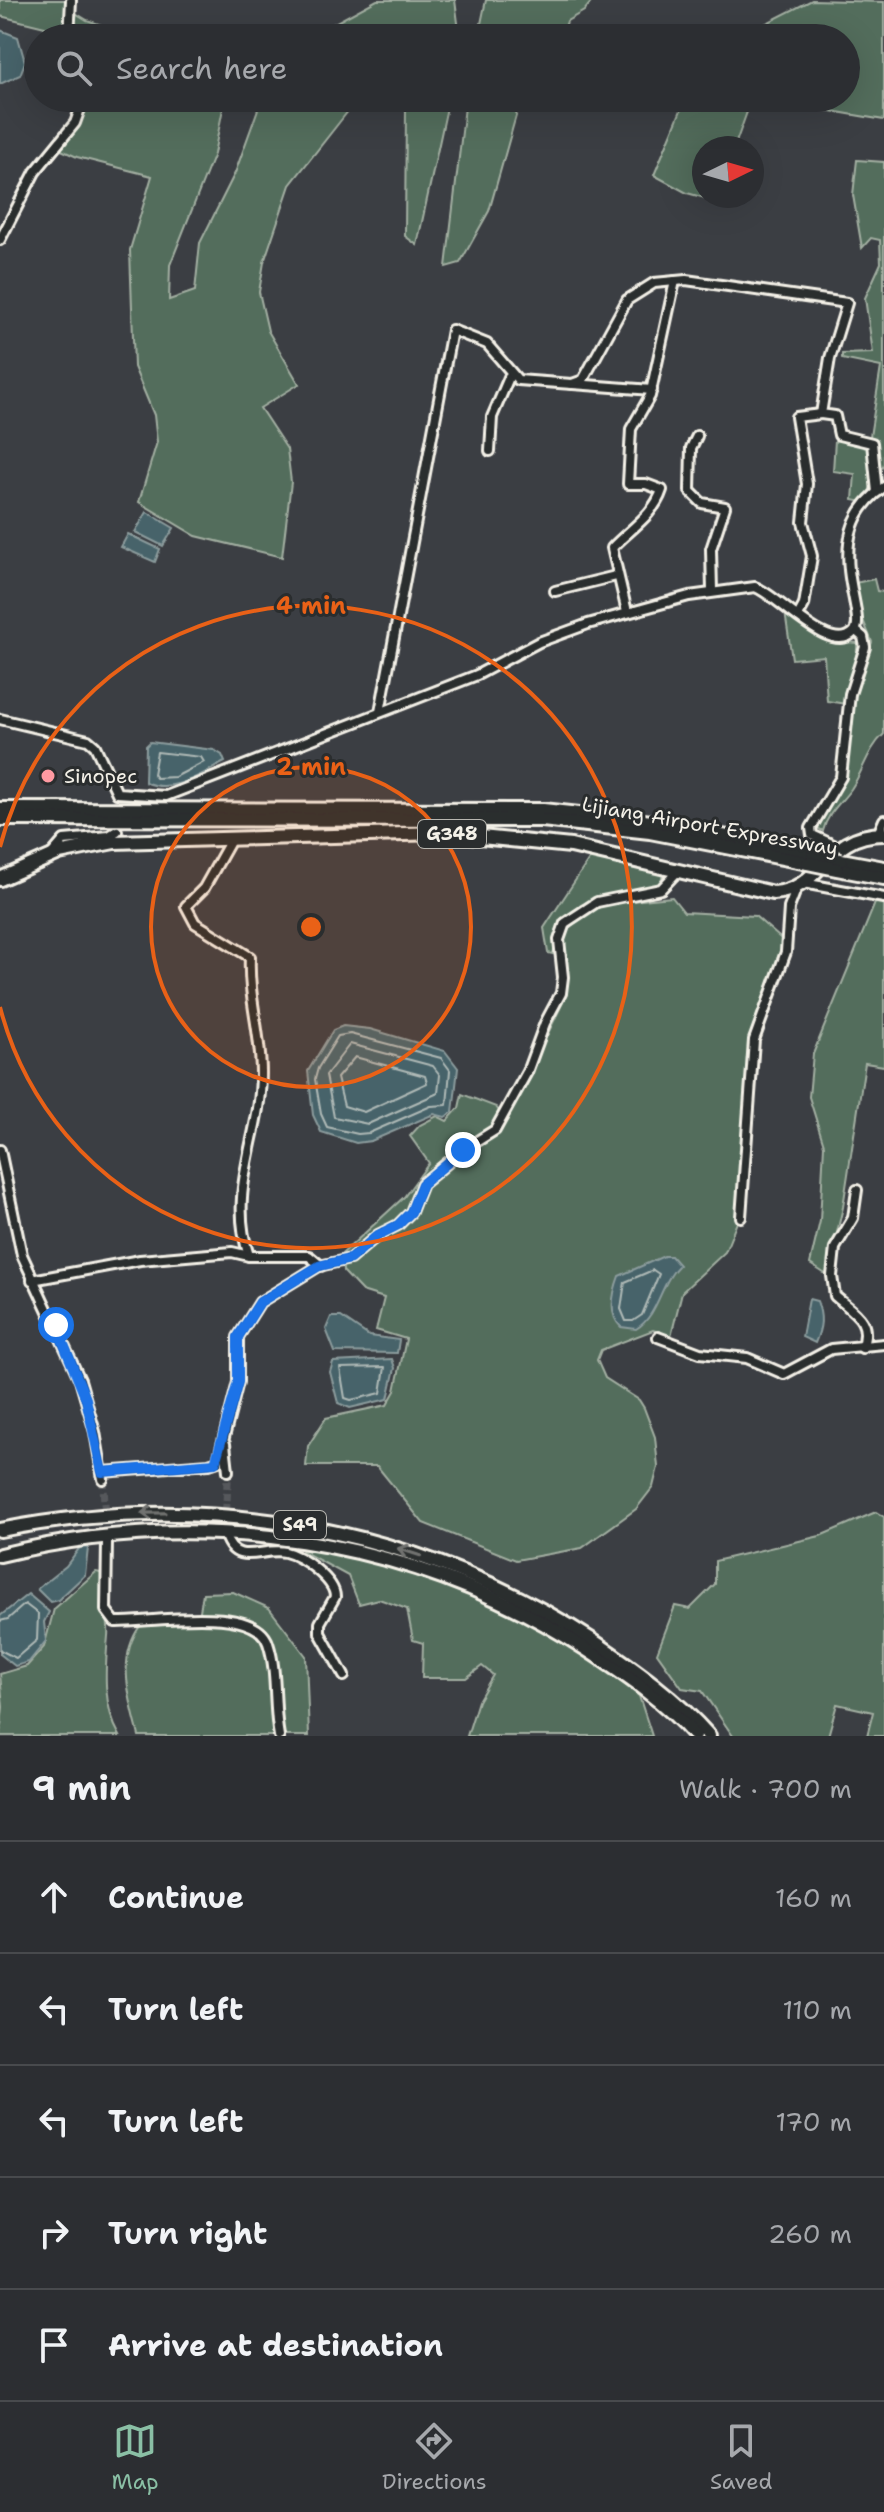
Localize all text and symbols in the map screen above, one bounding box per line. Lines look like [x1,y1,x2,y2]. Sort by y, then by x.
search box [24,24,860,112]
icon: search [52,46,96,90]
text: Search here [116,48,287,89]
north arrow [692,136,764,208]
text: 4 min [276,590,346,622]
text: 2 min [276,751,346,783]
place label: Sinopec [64,763,137,789]
marker: Sinopec [39,767,57,785]
street label: Lijiang Airport Expressway [580,791,840,861]
road number: G348 [418,820,486,848]
centre of rings [297,913,325,941]
route end [445,1132,481,1168]
route start [38,1307,74,1343]
one-way arrow [140,1505,167,1521]
road number: S49 [274,1511,326,1539]
one-way arrow [397,1544,422,1559]
text: 9 min [32,1765,131,1811]
text: Walk · 700 m [679,1771,852,1806]
icon: ahead [32,1875,76,1919]
text: Continue [108,1877,244,1918]
text: 160 m [775,1880,852,1915]
icon: left [32,1987,76,2031]
text: Turn left [108,1989,243,2030]
text: 110 m [782,1992,852,2027]
icon: left [32,2099,76,2143]
text: Turn left [108,2101,243,2142]
text: 170 m [775,2104,852,2139]
icon: right [32,2211,76,2255]
text: Turn right [108,2213,267,2254]
text: 260 m [768,2216,852,2251]
icon: arrive [32,2323,76,2367]
text: Arrive at destination [108,2325,443,2366]
tab: Map [112,2419,159,2496]
tab: Directions [382,2419,487,2496]
tab: Saved [710,2419,772,2496]

